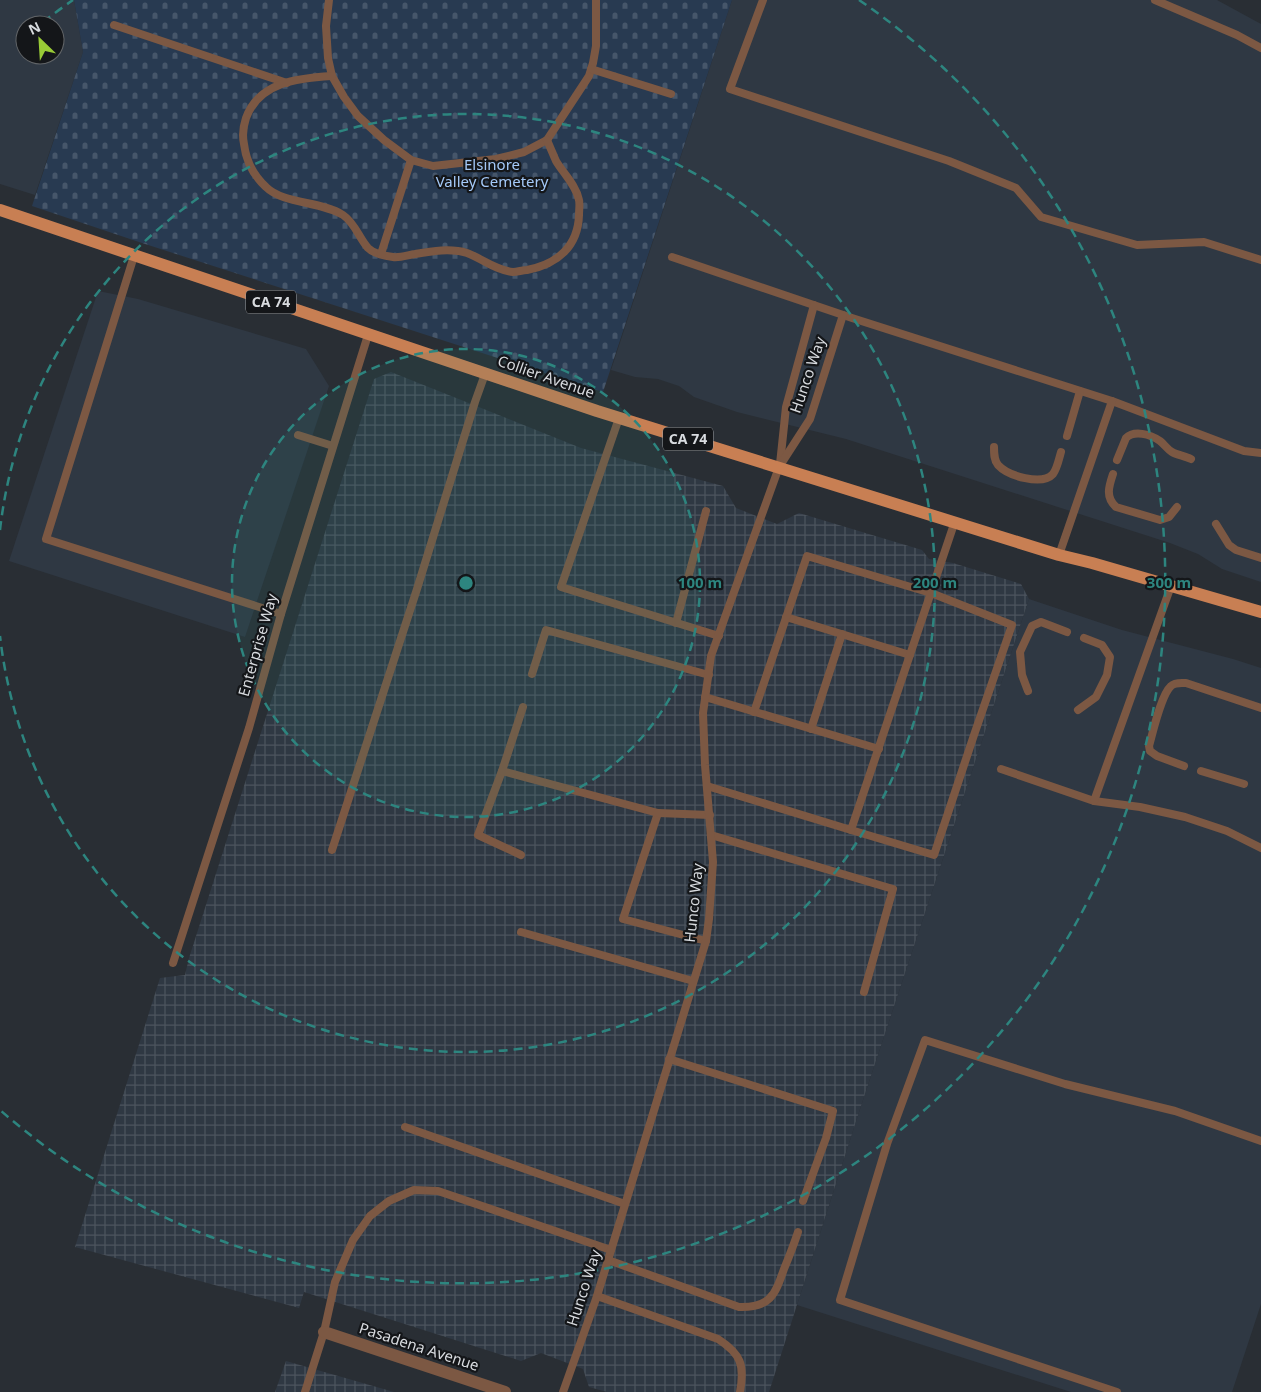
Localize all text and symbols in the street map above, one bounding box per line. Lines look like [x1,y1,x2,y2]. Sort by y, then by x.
north arrow [15,15,65,65]
text: N [25,17,43,39]
park label: Elsinore Valley Cemetery [436,154,549,191]
road number: CA 74 [246,290,296,314]
street label: Hunco Way [785,333,830,416]
street label: Collier Avenue [495,350,598,402]
road number: CA 74 [663,428,713,450]
text: 100 m [678,572,722,592]
text: 200 m [913,572,957,592]
text: 300 m [1147,572,1191,592]
centre of rings [457,574,475,592]
street label: Enterprise Way [233,591,281,699]
street label: Hunco Way [679,862,707,943]
street label: Hunco Way [561,1246,605,1329]
street label: Pasadena Avenue [357,1317,482,1375]

